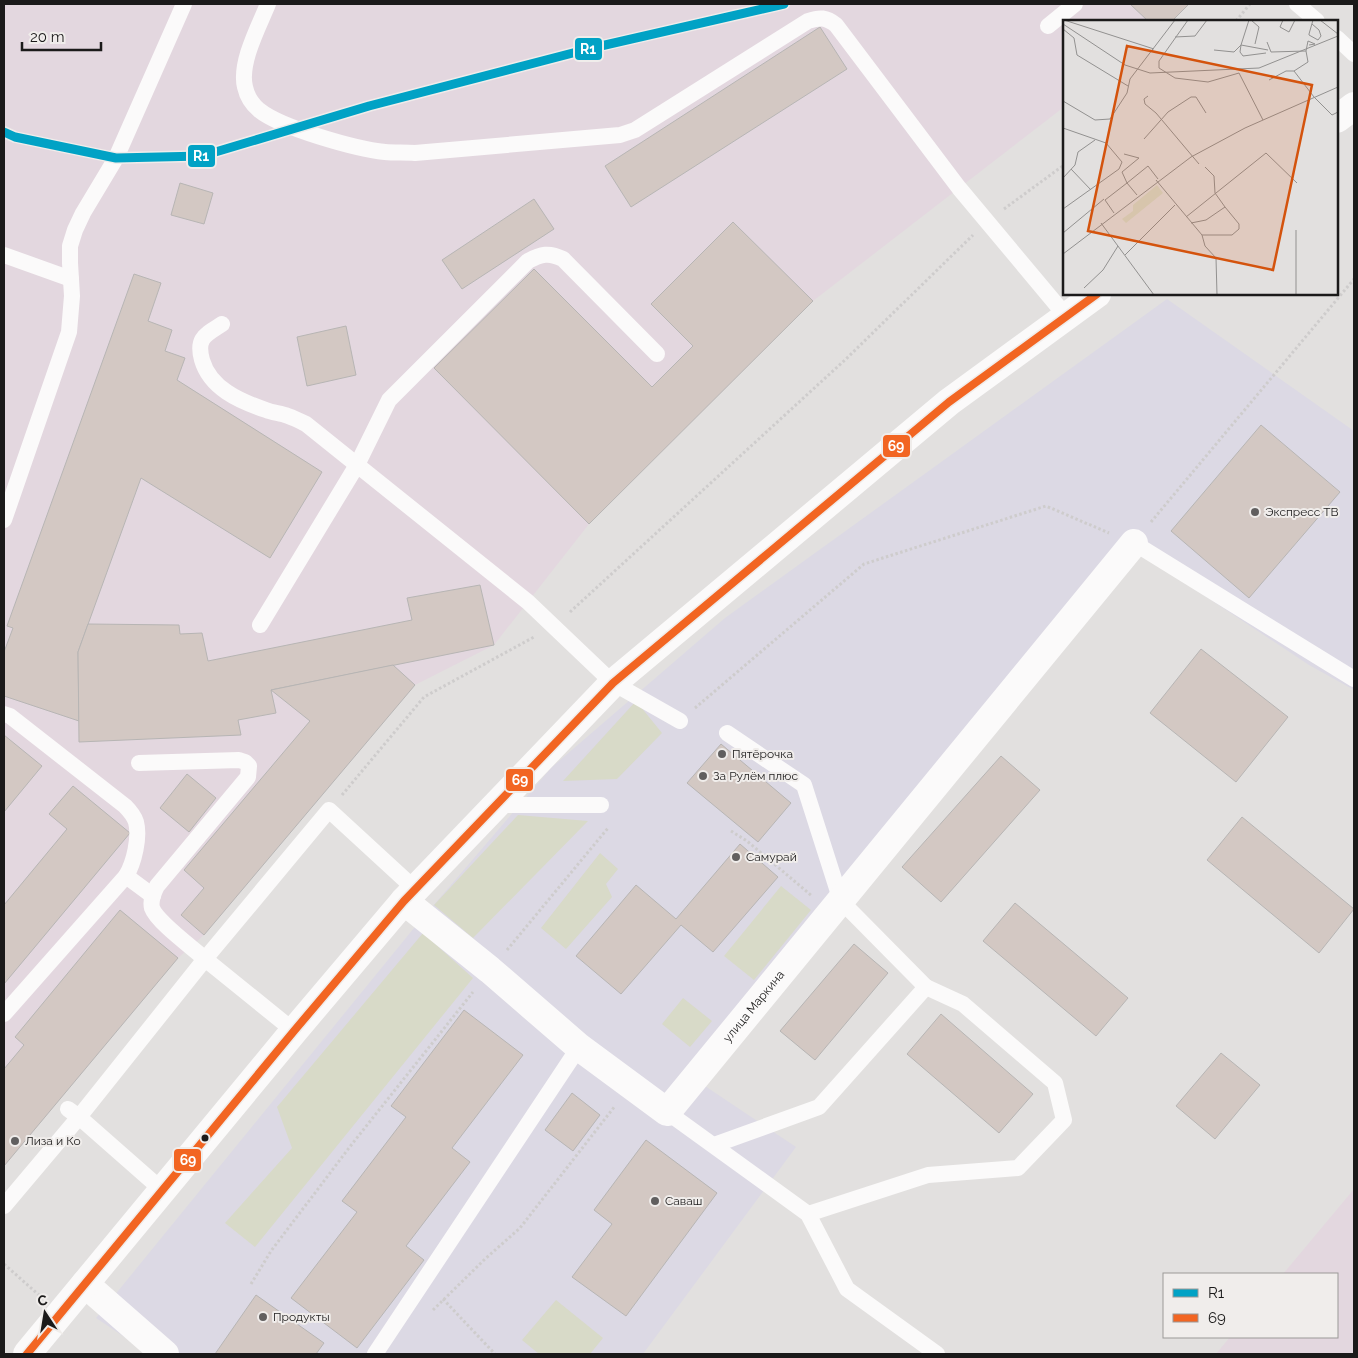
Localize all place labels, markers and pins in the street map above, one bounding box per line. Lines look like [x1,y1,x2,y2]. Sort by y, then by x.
place label: Экспресс ТВ [1265,505,1338,519]
marker: Экспресс ТВ [1249,506,1261,518]
place label: Пятёрочка [732,747,793,761]
marker: Пятёрочка [716,748,728,760]
place label: За Рулём плюс [713,769,798,783]
marker: За Рулём плюс [697,770,709,782]
place label: Самурай [746,850,797,864]
marker: Самурай [730,851,742,863]
unlabelled marker [200,1133,210,1143]
place label: Лиза и Ко [25,1134,81,1148]
marker: Лиза и Ко [9,1135,21,1147]
place label: Саваш [665,1194,702,1208]
marker: Саваш [649,1195,661,1207]
place label: Продукты [273,1310,330,1324]
marker: Продукты [257,1311,269,1323]

